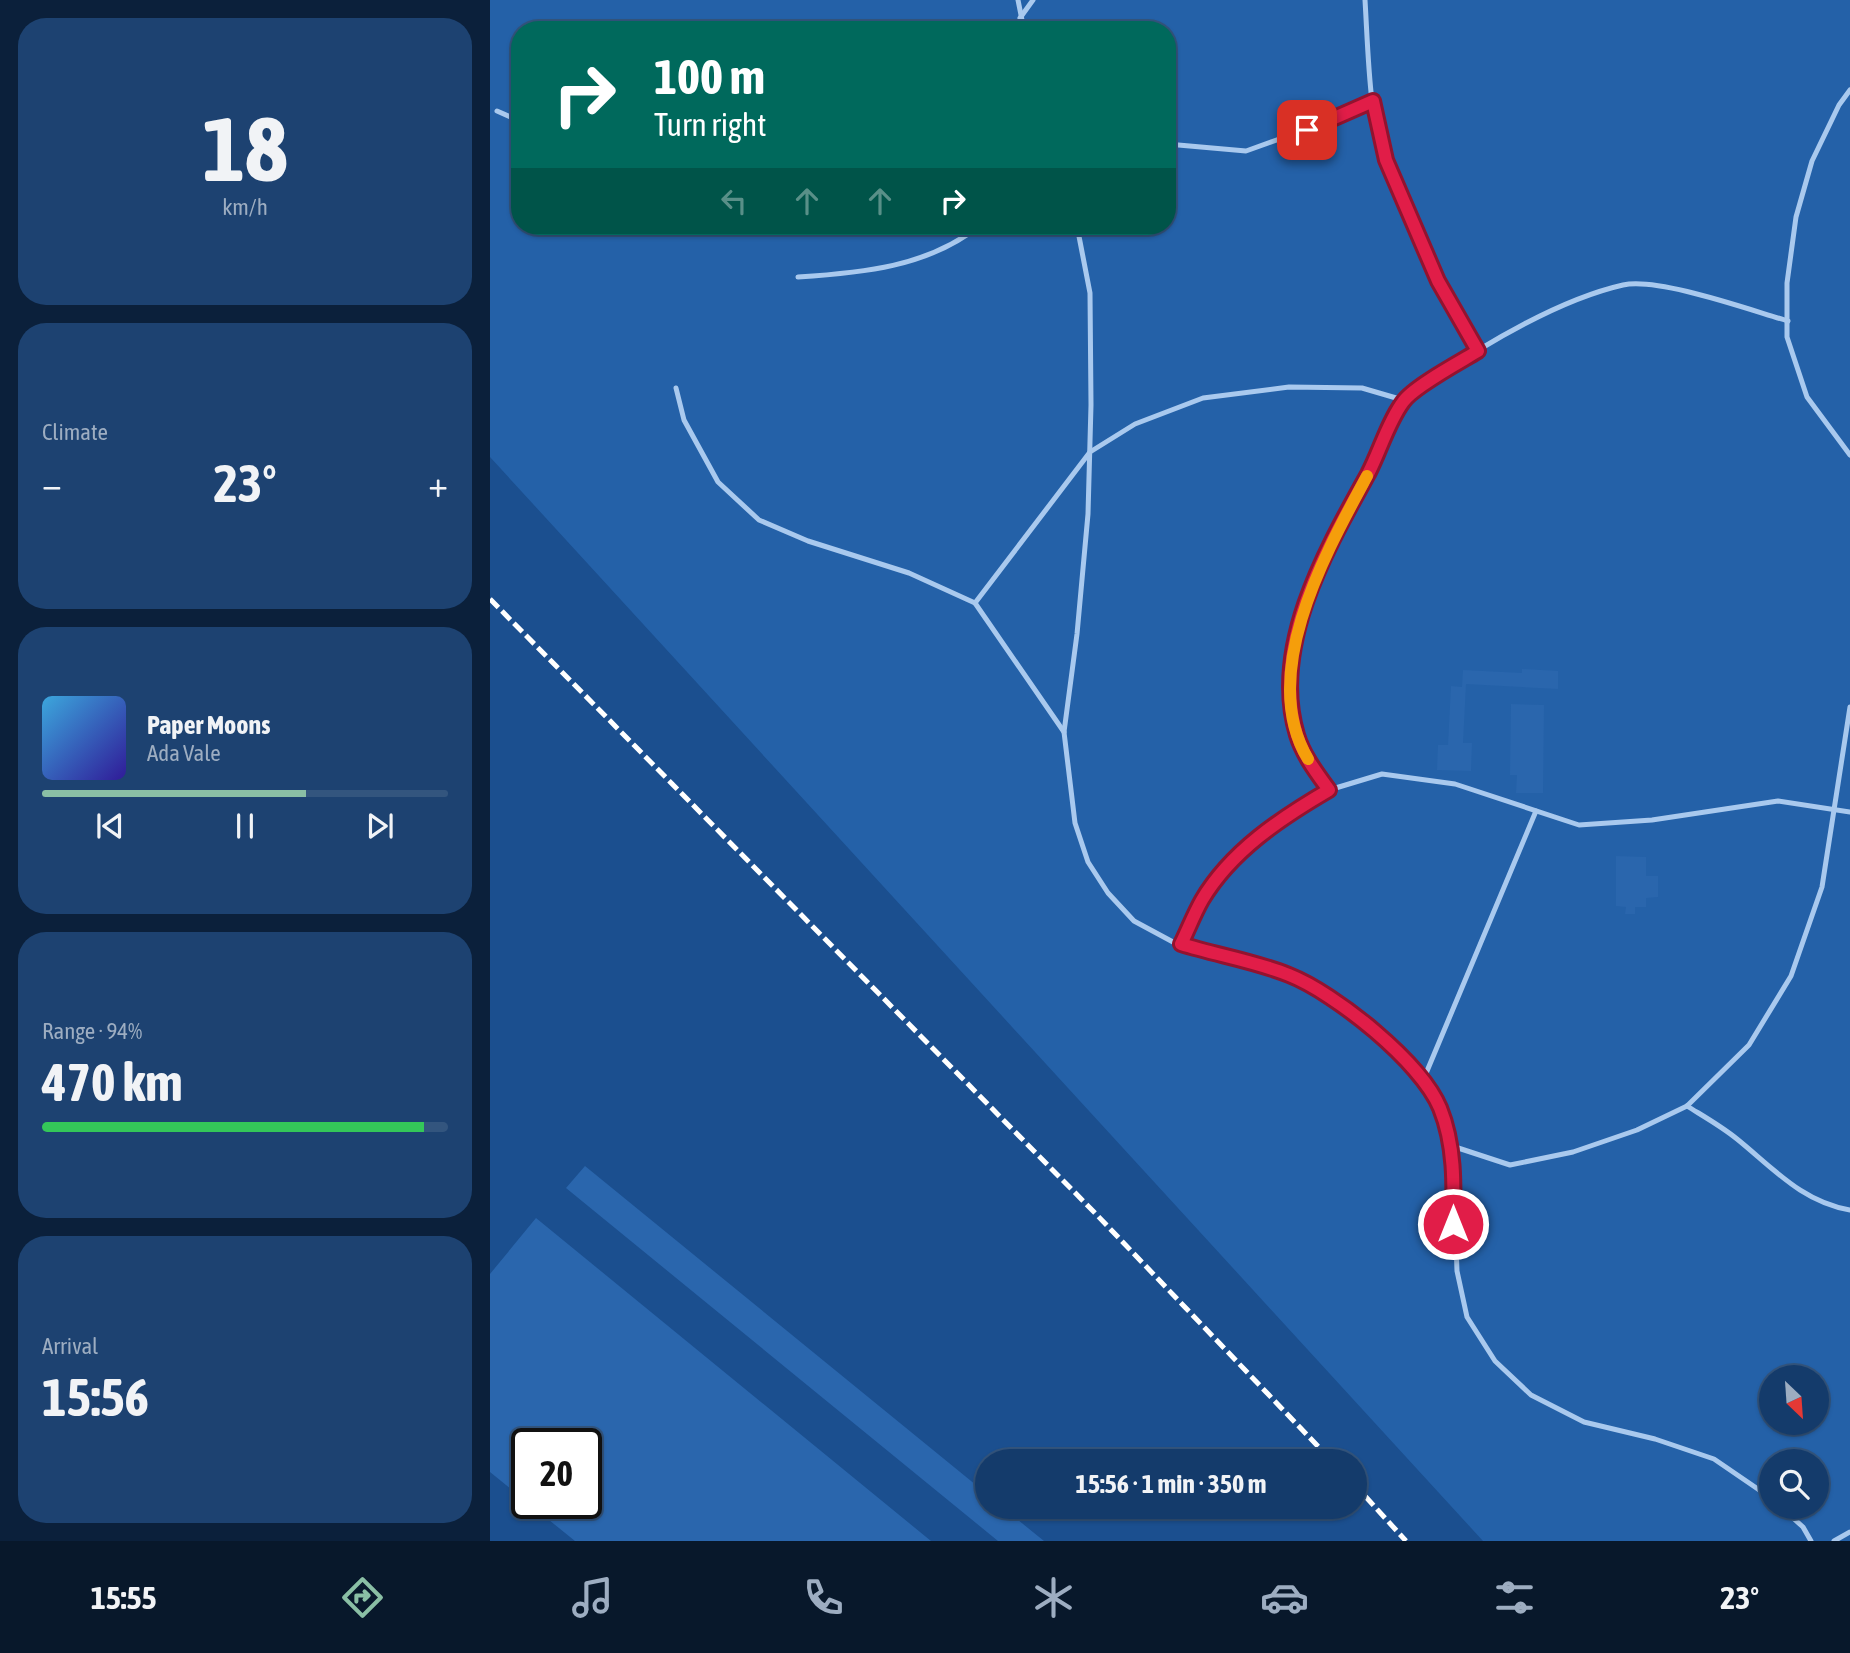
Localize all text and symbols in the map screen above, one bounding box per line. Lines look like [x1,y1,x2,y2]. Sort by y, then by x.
text: 100 m [654,48,765,104]
icon: right [539,49,630,140]
text: 18 [202,96,288,200]
pin [1277,100,1337,160]
text: Turn right [654,106,767,143]
icon: arrive [1288,111,1326,149]
icon: left [715,182,753,220]
icon: ahead [788,182,826,220]
icon: ahead [861,182,899,220]
icon: right [934,182,972,220]
text: km/h [222,194,268,220]
text: Climate [42,419,108,445]
text: 23° [213,453,277,513]
text: − [42,462,62,505]
text: + [428,462,448,505]
text: Paper Moons [147,710,270,740]
text: Ada Vale [147,740,221,766]
icon: previous [91,807,129,845]
icon: pause [226,807,264,845]
icon: next [361,807,399,845]
text: Range · 94% [42,1018,142,1044]
text: 470 km [42,1052,183,1112]
position arrow [1416,1187,1490,1261]
text: Arrival [42,1333,98,1359]
north arrow [1759,1365,1829,1435]
map controls [1759,1365,1829,1519]
text: 15:56 [42,1367,149,1427]
speed limit sign: 20 [511,1428,602,1519]
button: search [1759,1449,1829,1519]
text: 15:56 · 1 min · 350 m [1076,1469,1266,1499]
icon: directions [338,1573,387,1622]
icon: music [568,1573,617,1622]
icon: phone [799,1573,848,1622]
icon: climate [1029,1573,1078,1622]
icon: car [1260,1573,1309,1622]
icon: filters [1490,1573,1539,1622]
text: 15:55 [91,1579,157,1616]
text: 23° [1720,1579,1759,1616]

